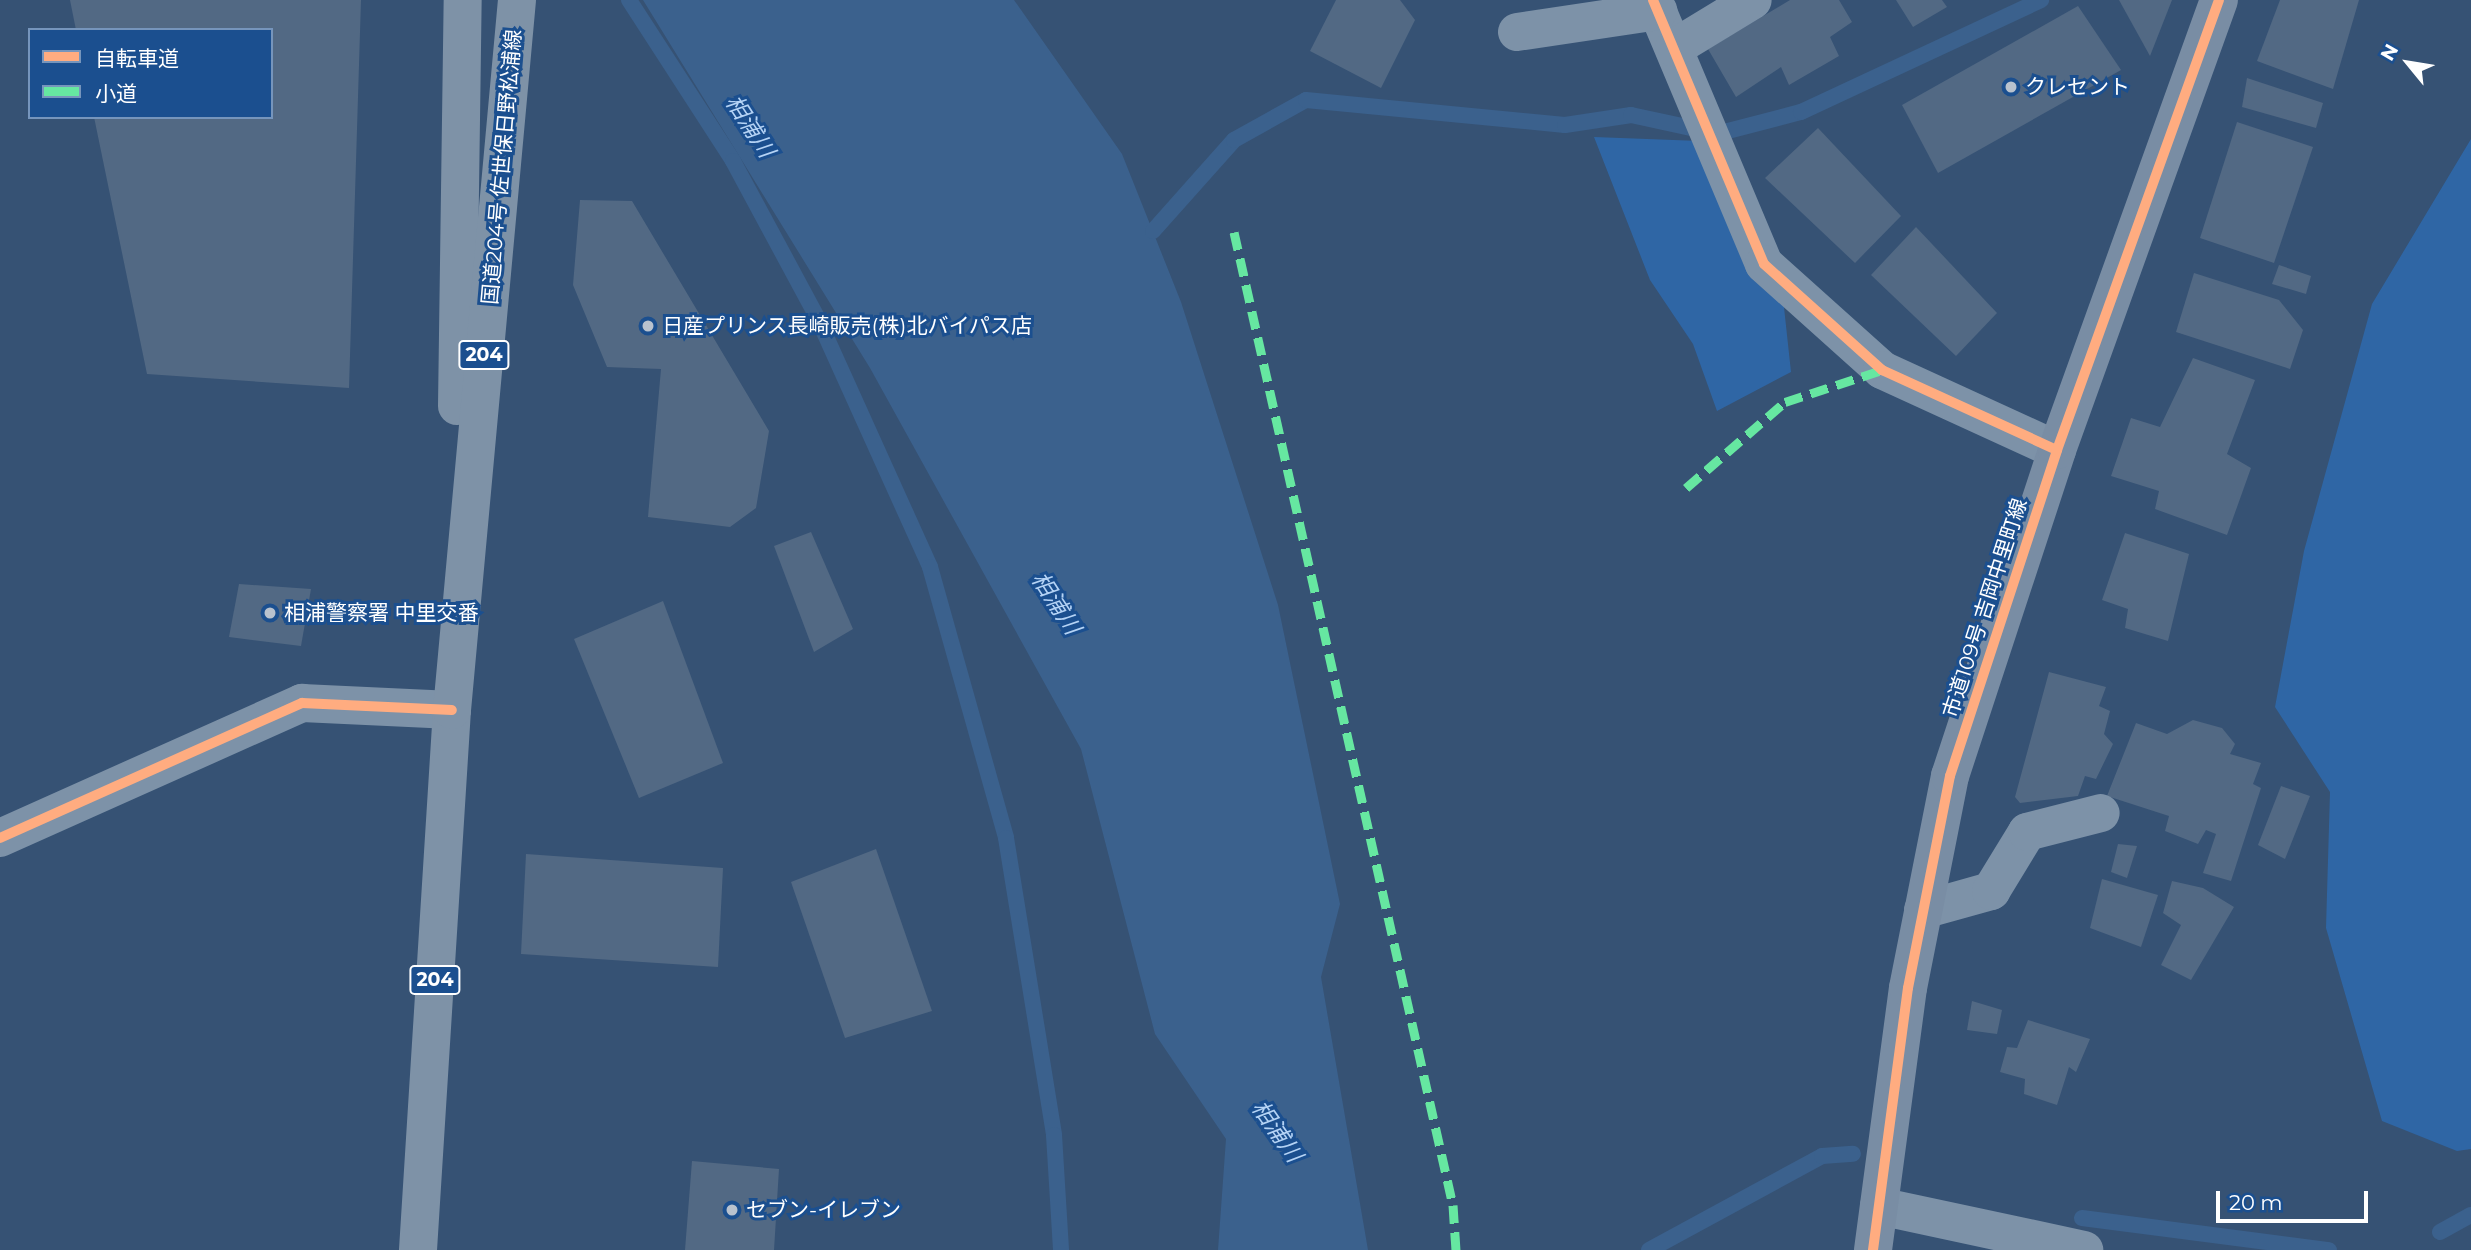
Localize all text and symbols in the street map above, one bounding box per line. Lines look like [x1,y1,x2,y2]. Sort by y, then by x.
legend [28,28,273,119]
street label: 国道204号 佐世保日野松浦線 [477,28,527,306]
north arrow [2373,28,2443,98]
text: N [2376,40,2403,65]
text: 自転車道 [95,46,179,71]
place label: クレセント [2025,74,2130,100]
marker: クレセント [2003,79,2019,95]
text: 小道 [95,81,137,106]
water label: 相浦川 [720,90,780,162]
place label: 日産プリンス長崎販売(株)北バイパス店 [662,313,1033,339]
marker: 日産プリンス長崎販売(株)北バイパス店 [640,318,656,334]
road number: 204 [458,340,510,370]
street label: 市道109号 吉岡中里町線 [1938,495,2032,721]
water label: 相浦川 [1026,567,1086,639]
place label: 相浦警察署 中里交番 [284,600,479,626]
marker: 相浦警察署 中里交番 [262,605,278,621]
road number: 204 [409,964,461,996]
water label: 相浦川 [1246,1095,1308,1167]
scale bar [2219,1176,2371,1220]
text: 20 m [2229,1190,2283,1215]
place label: セブン-イレブン [746,1197,901,1223]
marker: セブン-イレブン [724,1202,740,1218]

